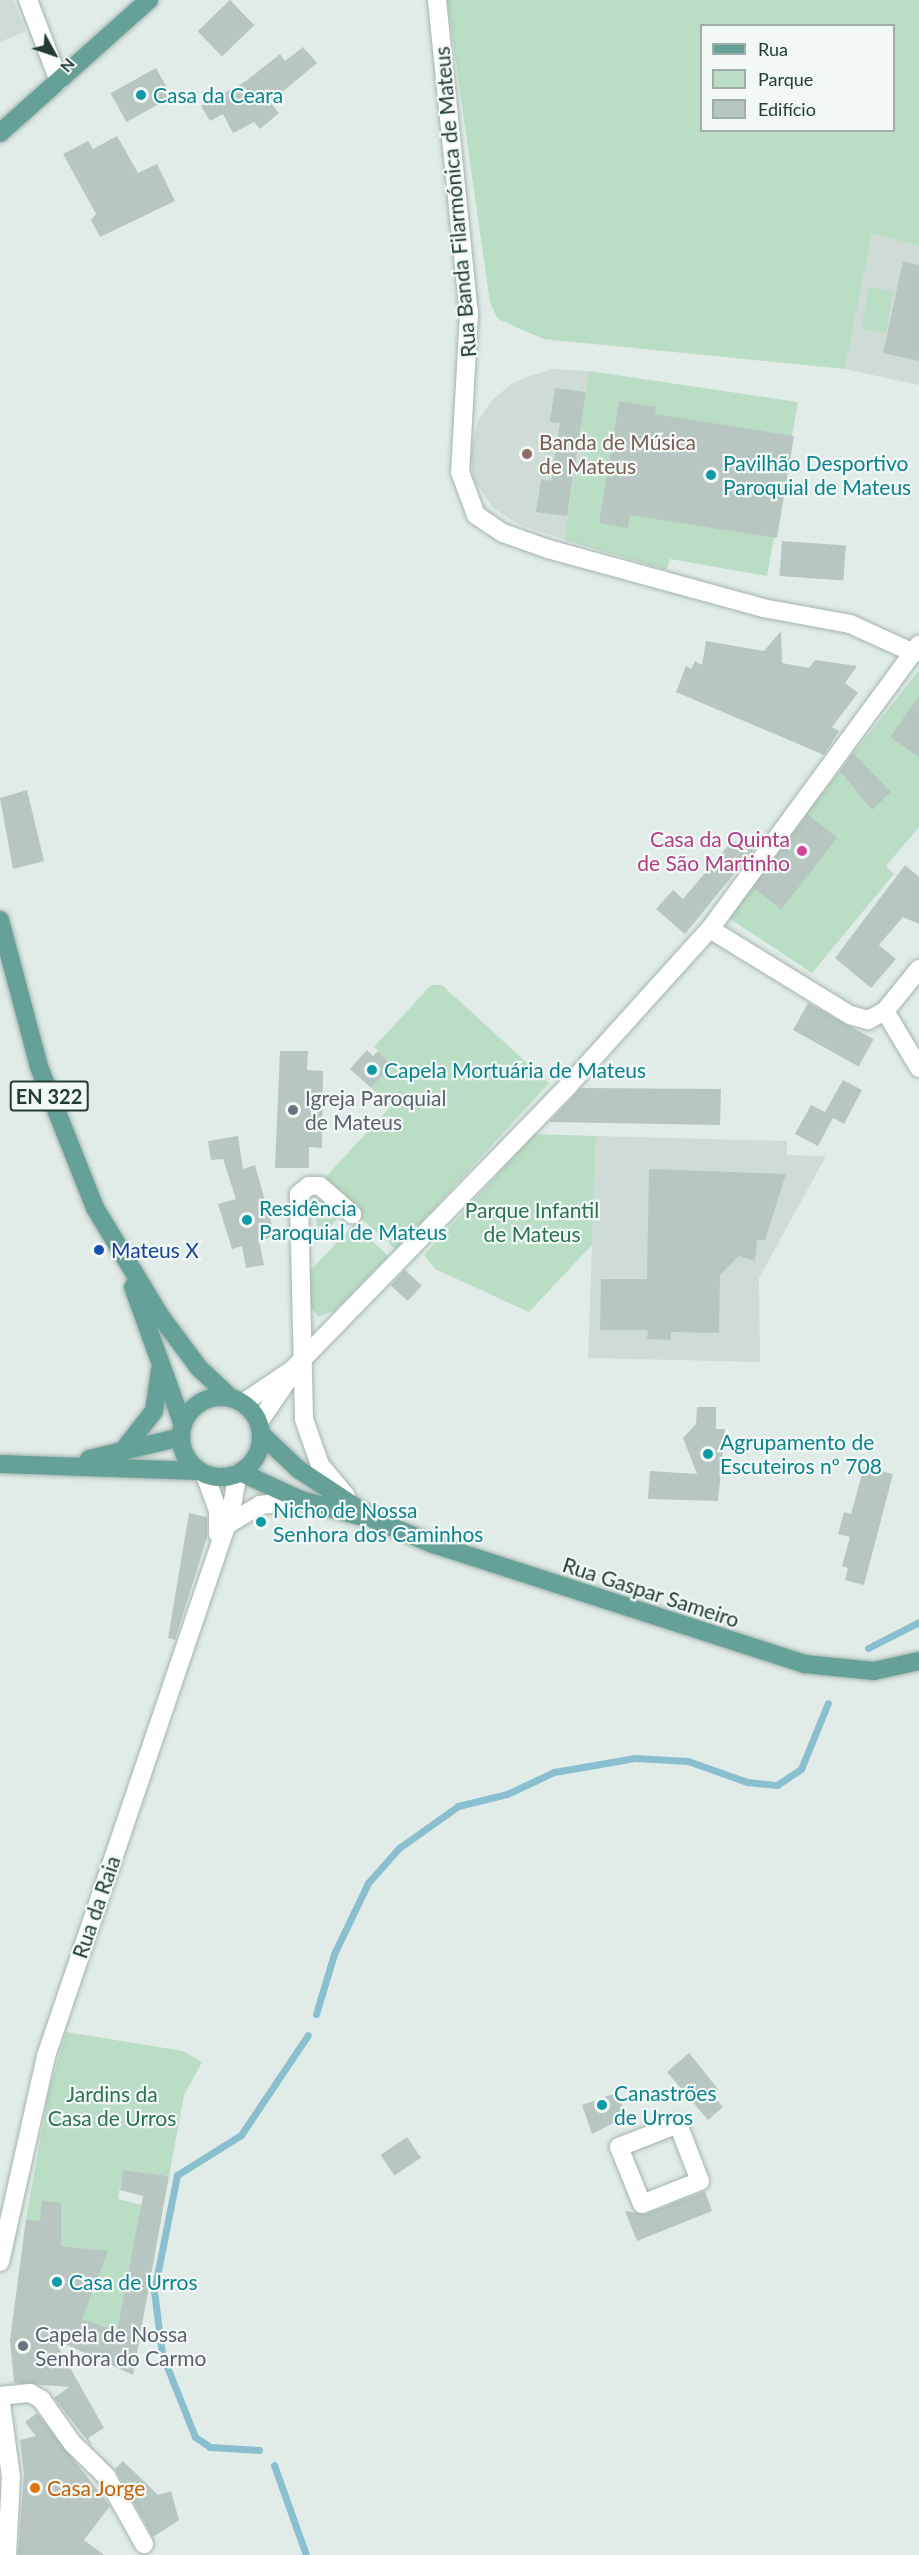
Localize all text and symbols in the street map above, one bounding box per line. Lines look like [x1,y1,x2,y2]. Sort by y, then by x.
north arrow [24,24,84,84]
legend [700,24,895,132]
text: Rua [758,38,788,60]
street label: Rua Banda Filarmónica de Mateus [429,45,481,359]
text: N [57,55,79,77]
text: Parque [758,68,813,90]
place label: Casa da Ceara [153,82,283,108]
marker: Casa da Ceara [134,88,148,102]
text: Edifício [758,98,816,120]
place label: Banda de Música de Mateus [539,429,696,479]
marker: Banda de Música de Mateus [520,447,534,461]
place label: Pavilhão Desportivo Paroquial de Mateus [723,450,911,500]
marker: Pavilhão Desportivo Paroquial de Mateus [704,468,718,482]
place label: Casa da Quinta de São Martinho [637,826,790,876]
marker: Casa da Quinta de São Martinho [795,844,809,858]
place label: Capela Mortuária de Mateus [384,1057,646,1083]
marker: Capela Mortuária de Mateus [365,1063,379,1077]
road number: EN 322 [8,1079,90,1113]
place label: Igreja Paroquial de Mateus [305,1085,446,1135]
marker: Igreja Paroquial de Mateus [286,1103,300,1117]
place label: Residência Paroquial de Mateus [259,1195,447,1245]
park label: Parque Infantil de Mateus [465,1197,599,1247]
marker: Residência Paroquial de Mateus [240,1213,254,1227]
place label: Mateus X [111,1237,199,1263]
marker: Mateus X [92,1243,106,1257]
place label: Agrupamento de Escuteiros nº 708 [720,1429,882,1479]
marker: Agrupamento de Escuteiros nº 708 [701,1447,715,1461]
place label: Nicho de Nossa Senhora dos Caminhos [273,1497,483,1547]
marker: Nicho de Nossa Senhora dos Caminhos [254,1515,268,1529]
street label: Rua Gaspar Sameiro [559,1552,743,1632]
street label: Rua da Raia [67,1852,125,1962]
place label: Canastrões de Urros [614,2080,717,2130]
park label: Jardins da Casa de Urros [48,2081,176,2131]
marker: Canastrões de Urros [595,2098,609,2112]
place label: Casa de Urros [69,2269,198,2295]
marker: Casa de Urros [50,2275,64,2289]
place label: Capela de Nossa Senhora do Carmo [35,2321,206,2371]
marker: Capela de Nossa Senhora do Carmo [16,2339,30,2353]
place label: Casa Jorge [47,2475,146,2501]
marker: Casa Jorge [28,2481,42,2495]

